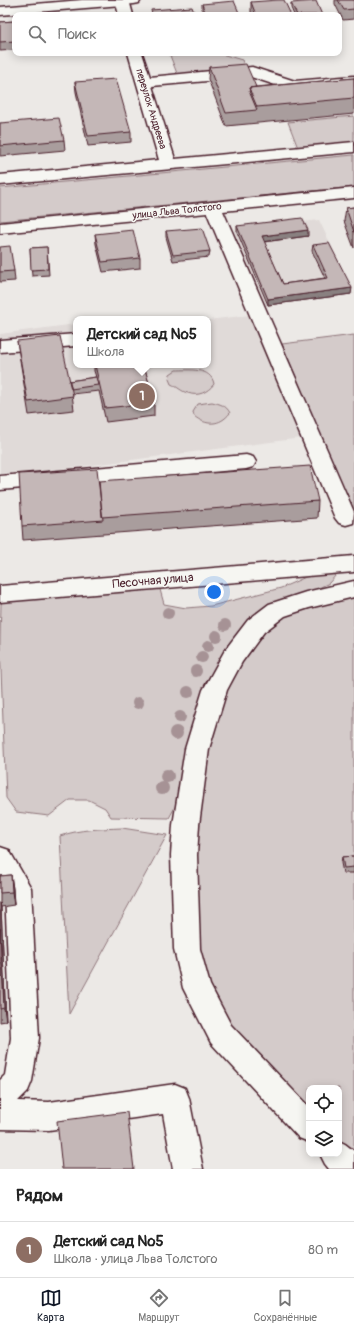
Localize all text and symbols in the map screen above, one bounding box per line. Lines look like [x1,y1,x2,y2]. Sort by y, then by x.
search box [12,12,342,56]
icon: search [26,23,48,45]
text: Поиск [58,25,97,44]
street label: переулок Андреева [133,67,169,151]
street label: улица Льва Толстого [131,200,223,222]
popup [73,316,211,368]
text: Детский сад №5 [87,325,197,344]
text: Школа [87,344,124,360]
pin: 1 [129,381,155,411]
street label: Песочная улица [112,570,195,592]
your location [204,582,224,602]
map controls [306,1085,342,1157]
button: locate [306,1085,342,1121]
button: layers [306,1121,342,1157]
text: Рядом [16,1185,63,1206]
text: Детский сад №5 [54,1232,164,1251]
text: 1 [26,1242,32,1258]
text: 80 m [308,1242,338,1258]
text: Школа · улица Льва Толстого [54,1251,218,1267]
tab: Карта [37,1287,64,1324]
tab: Маршрут [138,1287,180,1324]
tab: Сохранённые [254,1287,317,1324]

